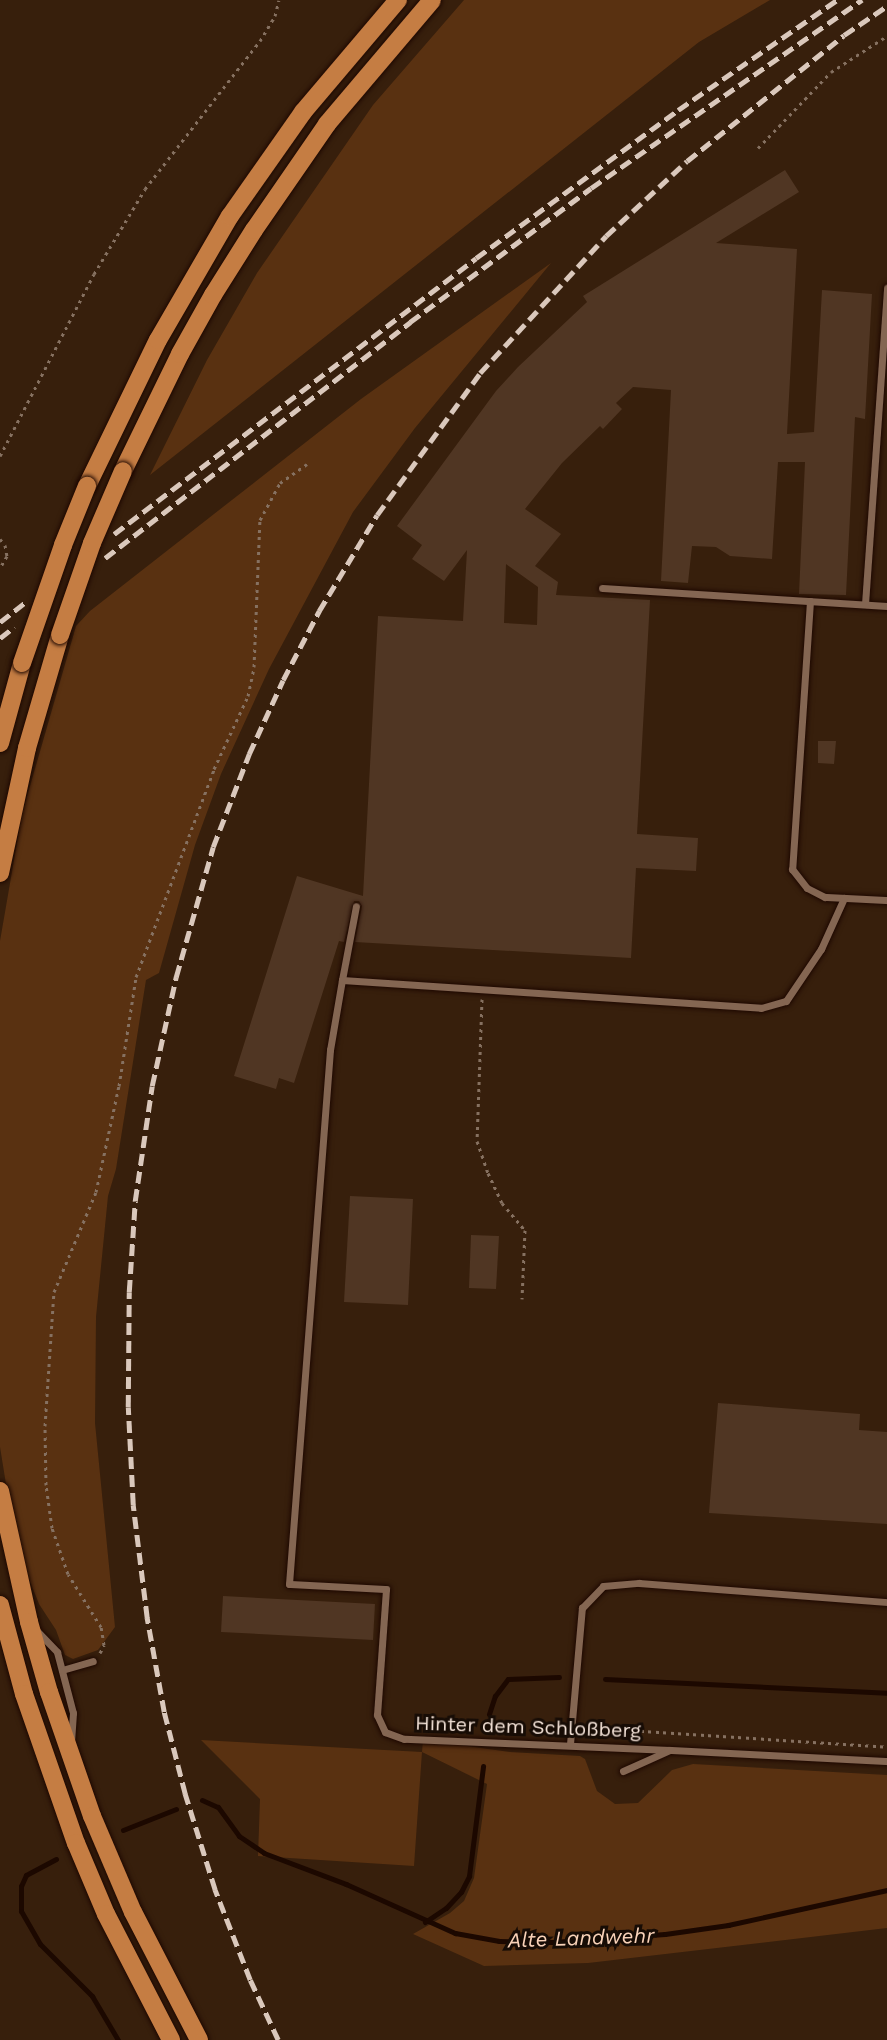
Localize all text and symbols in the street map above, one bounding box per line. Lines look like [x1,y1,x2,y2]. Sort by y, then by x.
street label: Hinter dem Schloßberg [414,1711,642,1743]
water label: Alte Landwehr [507,1923,655,1953]

